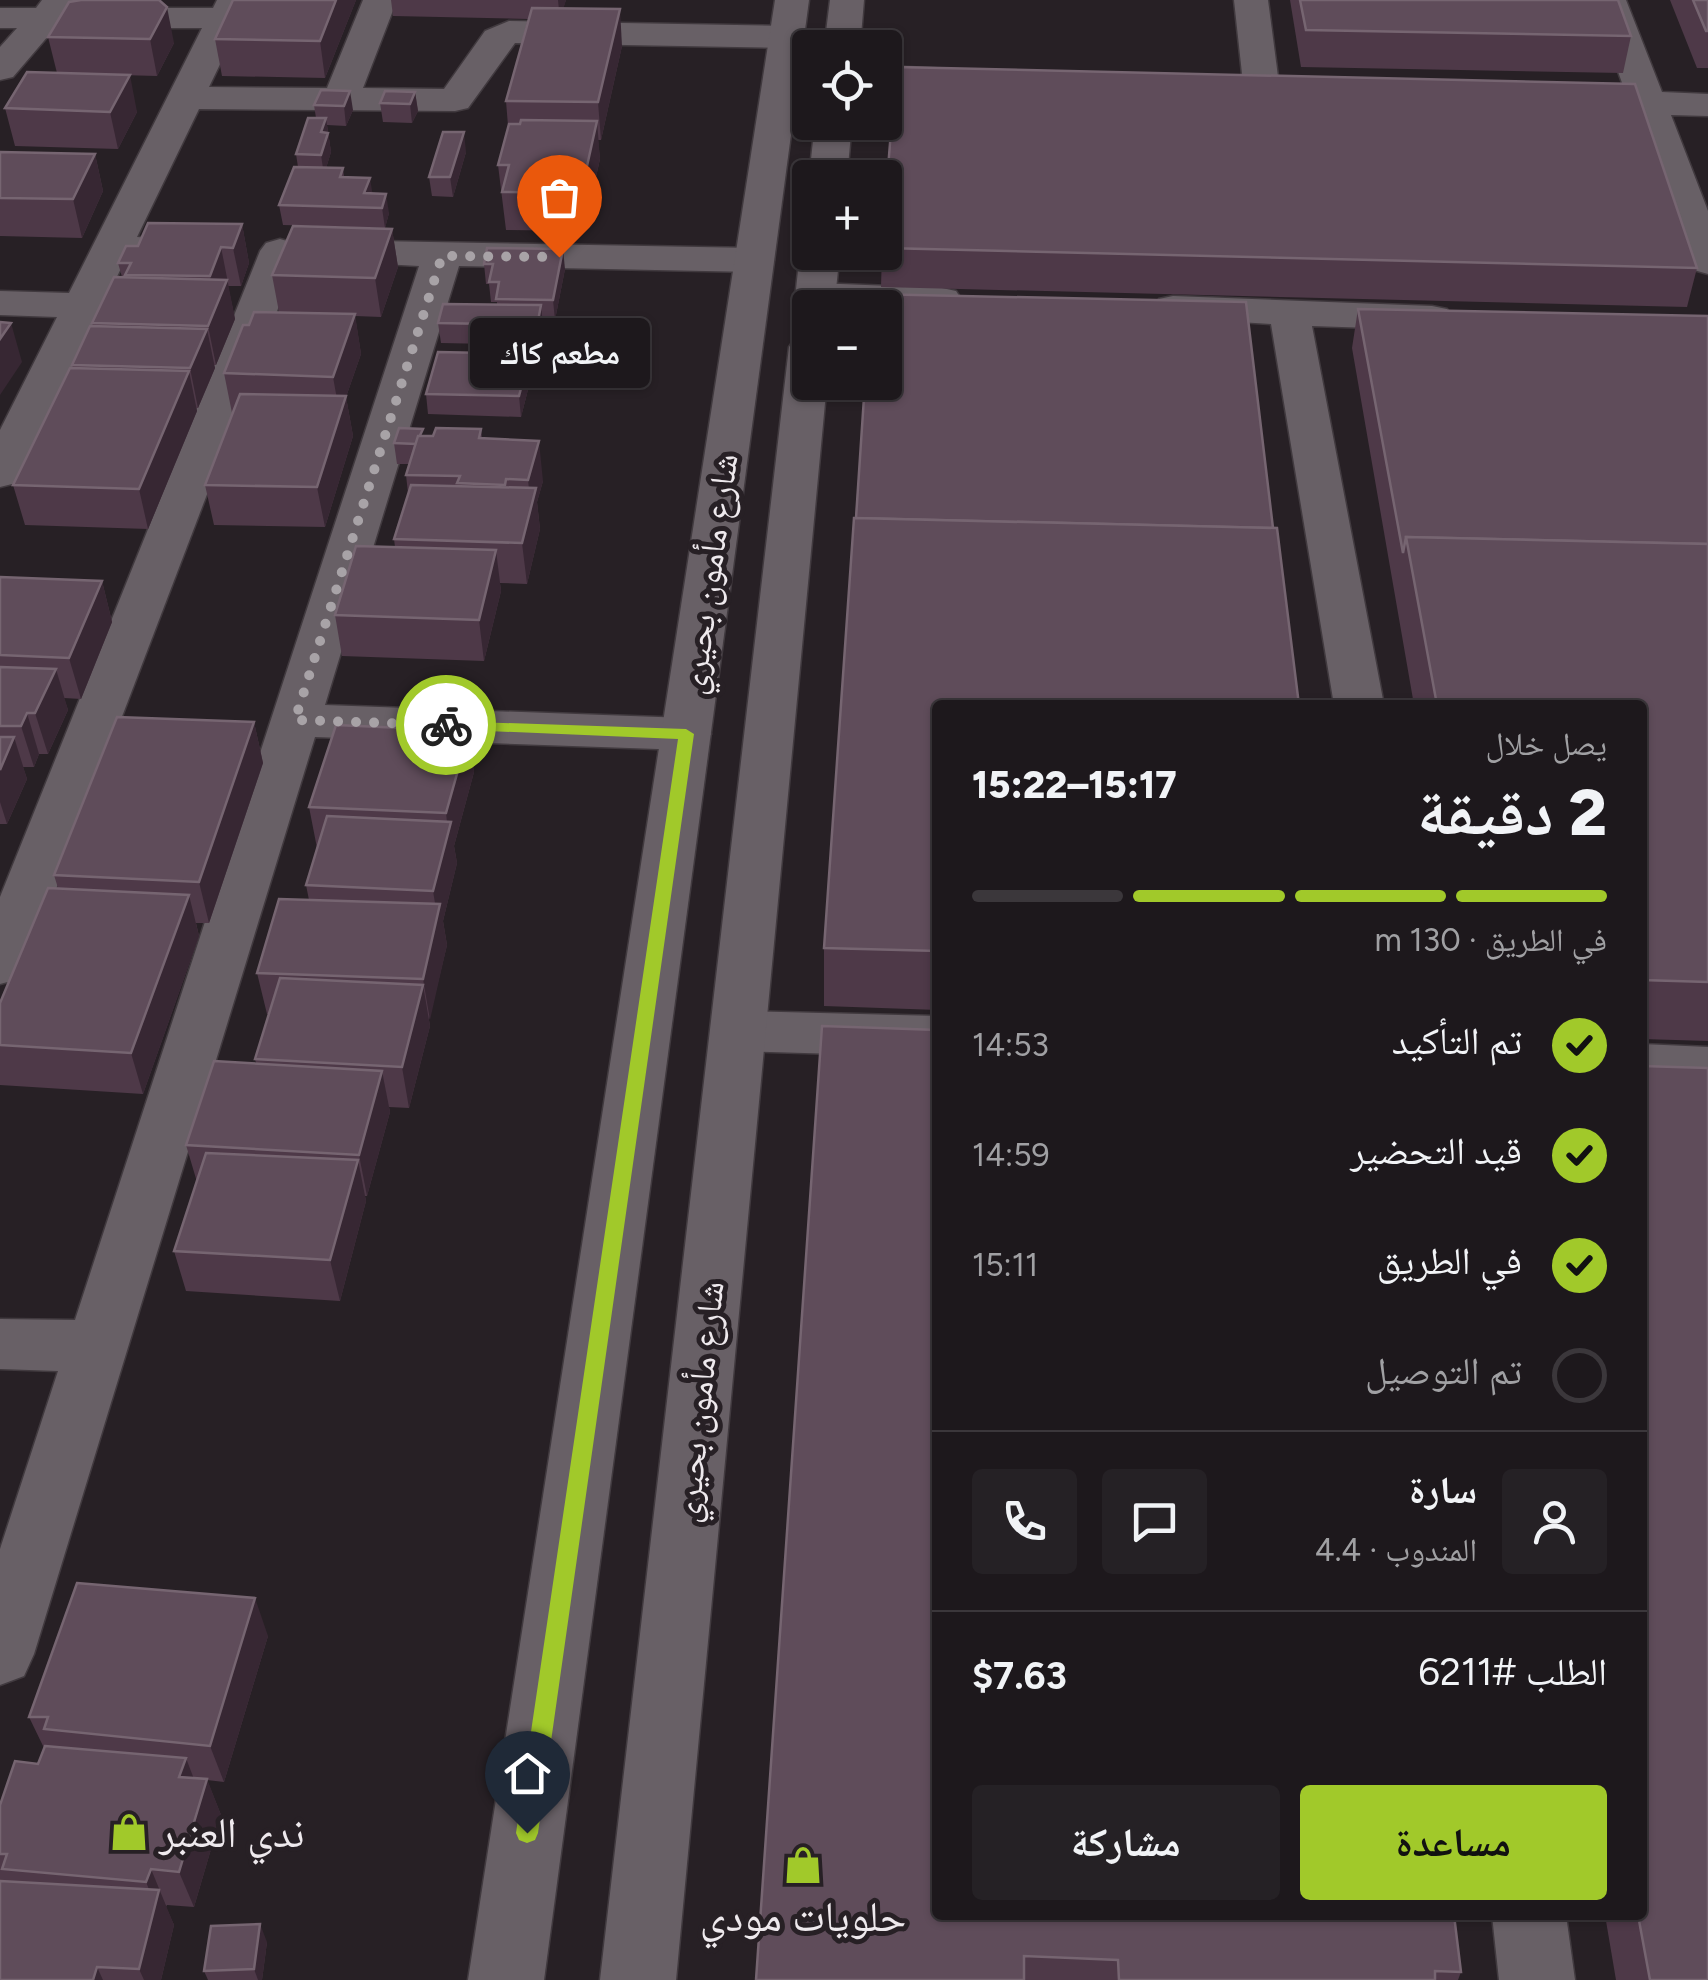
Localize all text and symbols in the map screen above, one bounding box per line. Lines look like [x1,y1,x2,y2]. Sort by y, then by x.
map controls [792,30,902,400]
button: locate [792,30,902,140]
pin [517,155,602,258]
button: + [792,160,902,270]
icon: bag [532,170,587,225]
button: − [792,290,902,400]
callout: مطعم كاك [469,317,649,387]
text: مطعم كاك [500,334,620,372]
street label: شارع مأمون بحيري [671,451,754,698]
courier [396,675,496,775]
icon: bike [419,698,474,753]
text: يصل خلال [1485,725,1607,763]
text: 15:17–15:22 [972,762,1177,808]
text: 2 دقيقة [1417,773,1607,851]
text: في الطريق · 130 m [1374,921,1607,959]
text: تم التأكيد [1392,1018,1522,1064]
icon: check [1552,1018,1607,1073]
text: 14:53 [972,1026,1049,1064]
text: قيد التحضير [1350,1128,1522,1174]
icon: check [1552,1128,1607,1183]
text: 14:59 [972,1136,1050,1174]
text: في الطريق [1377,1238,1522,1284]
icon: check [1552,1238,1607,1293]
text: 15:11 [972,1246,1038,1284]
street label: شارع مأمون بحيري [665,1279,739,1526]
text: تم التوصيل [1365,1348,1522,1394]
text: سارة [1409,1467,1477,1513]
button: phone [972,1469,1077,1574]
button: chat [1102,1469,1207,1574]
button: person [1502,1469,1607,1574]
text: المندوب · 4.4 [1315,1531,1477,1569]
text: الطلب #6211 [1418,1649,1607,1695]
text: $7.63 [972,1653,1067,1699]
pin [485,1731,570,1834]
icon: home [500,1746,555,1801]
button: مشاركة [972,1785,1280,1900]
button: مساعدة [1300,1785,1607,1900]
place label: ندي العنبر [158,1807,305,1865]
shop icon: ندي العنبر [108,1811,150,1853]
shop icon: حلويات مودي [782,1844,824,1886]
place label: حلويات مودي [700,1891,906,1949]

